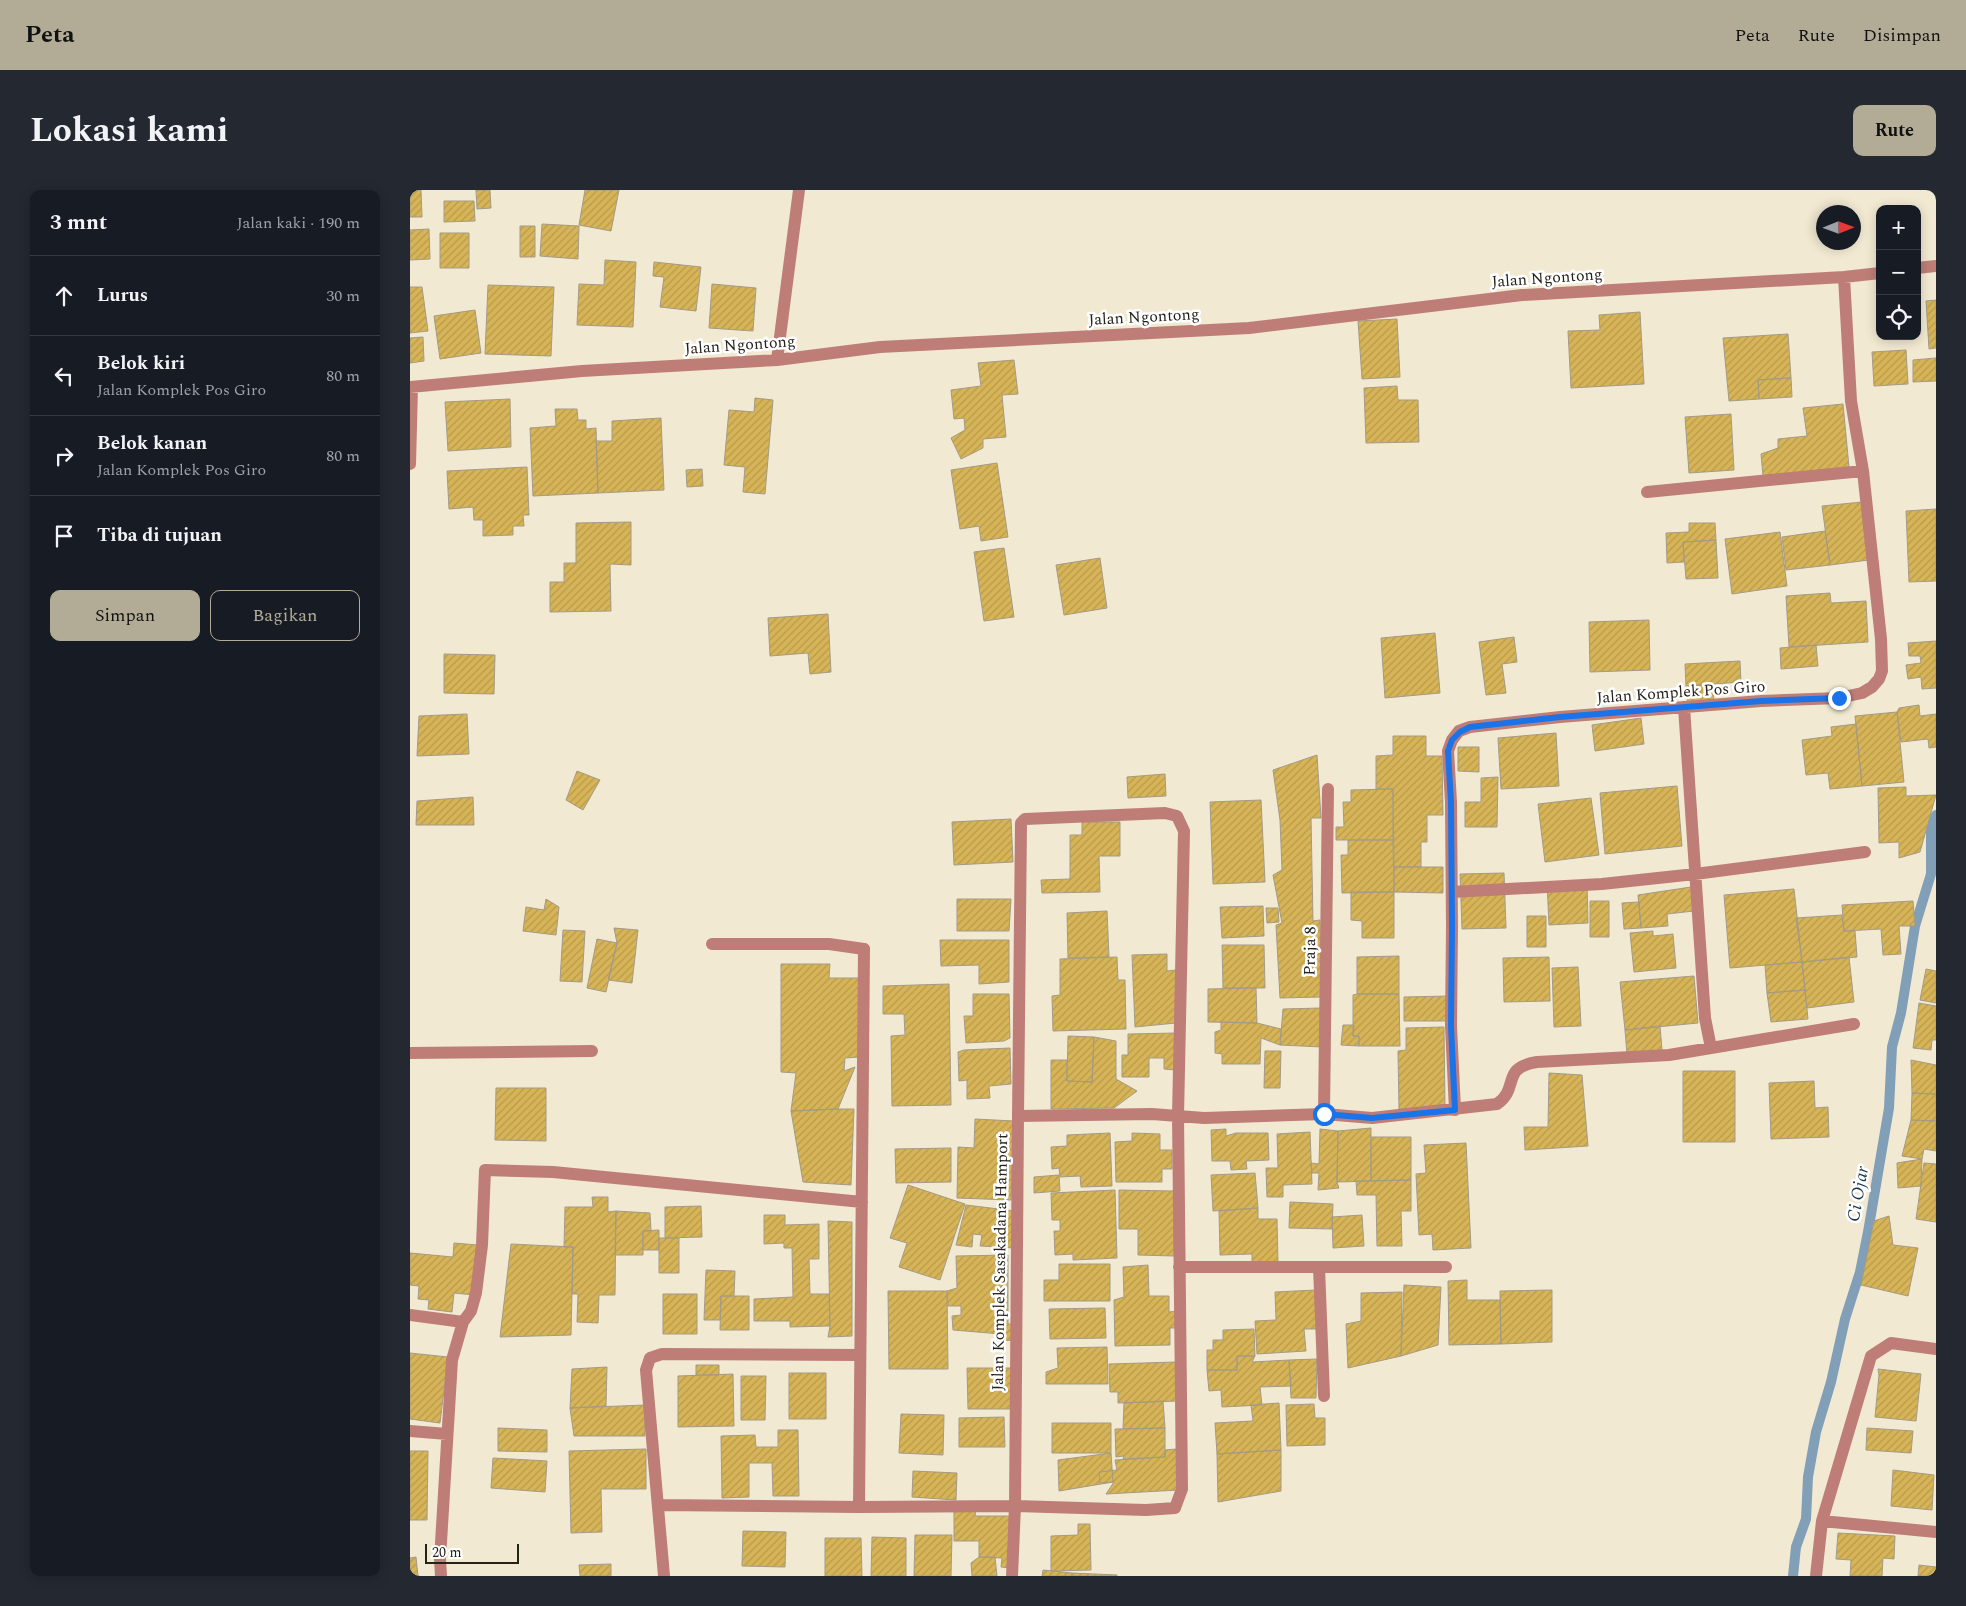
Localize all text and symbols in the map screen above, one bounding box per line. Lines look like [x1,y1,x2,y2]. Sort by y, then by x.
text: Peta [25,17,75,53]
text: Peta [1735,22,1770,49]
text: Rute [1798,22,1835,49]
text: Disimpan [1863,22,1941,49]
text: Lokasi kami [30,104,229,157]
button: Rute [1853,105,1936,156]
north arrow [1816,205,1861,250]
map controls [1876,205,1921,340]
button: + [1876,205,1921,250]
text: 3 mnt [50,207,107,239]
text: Jalan kaki · 190 m [237,211,360,235]
button: − [1876,250,1921,295]
street label: Jalan Ngontong [1491,262,1603,294]
text: Lurus [97,281,148,310]
icon: ahead [50,282,78,310]
text: 30 m [326,284,360,308]
button: locate [1876,295,1921,340]
street label: Jalan Ngontong [1088,302,1200,332]
street label: Jalan Ngontong [684,329,796,361]
text: Belok kiri [97,349,185,378]
icon: left [50,362,78,390]
text: 80 m [326,364,360,388]
text: Jalan Komplek Pos Giro [97,378,266,402]
text: Belok kanan [97,429,207,458]
icon: right [50,442,78,470]
text: 80 m [326,444,360,468]
text: Jalan Komplek Pos Giro [97,458,266,482]
text: Tiba di tujuan [97,521,222,550]
icon: arrive [50,522,78,550]
button: Simpan [50,590,200,641]
button: Bagikan [210,590,360,641]
street label: Jalan Komplek Pos Giro [1596,674,1766,710]
route end [1828,687,1851,710]
street label: Praja 8 [1298,926,1322,976]
route start [1313,1103,1336,1126]
street label: Jalan Komplek Sasakadana Hamport [986,1133,1014,1391]
water label: Ci Ojar [1840,1163,1876,1224]
scale bar [425,1541,519,1564]
text: 20 m [432,1542,462,1563]

